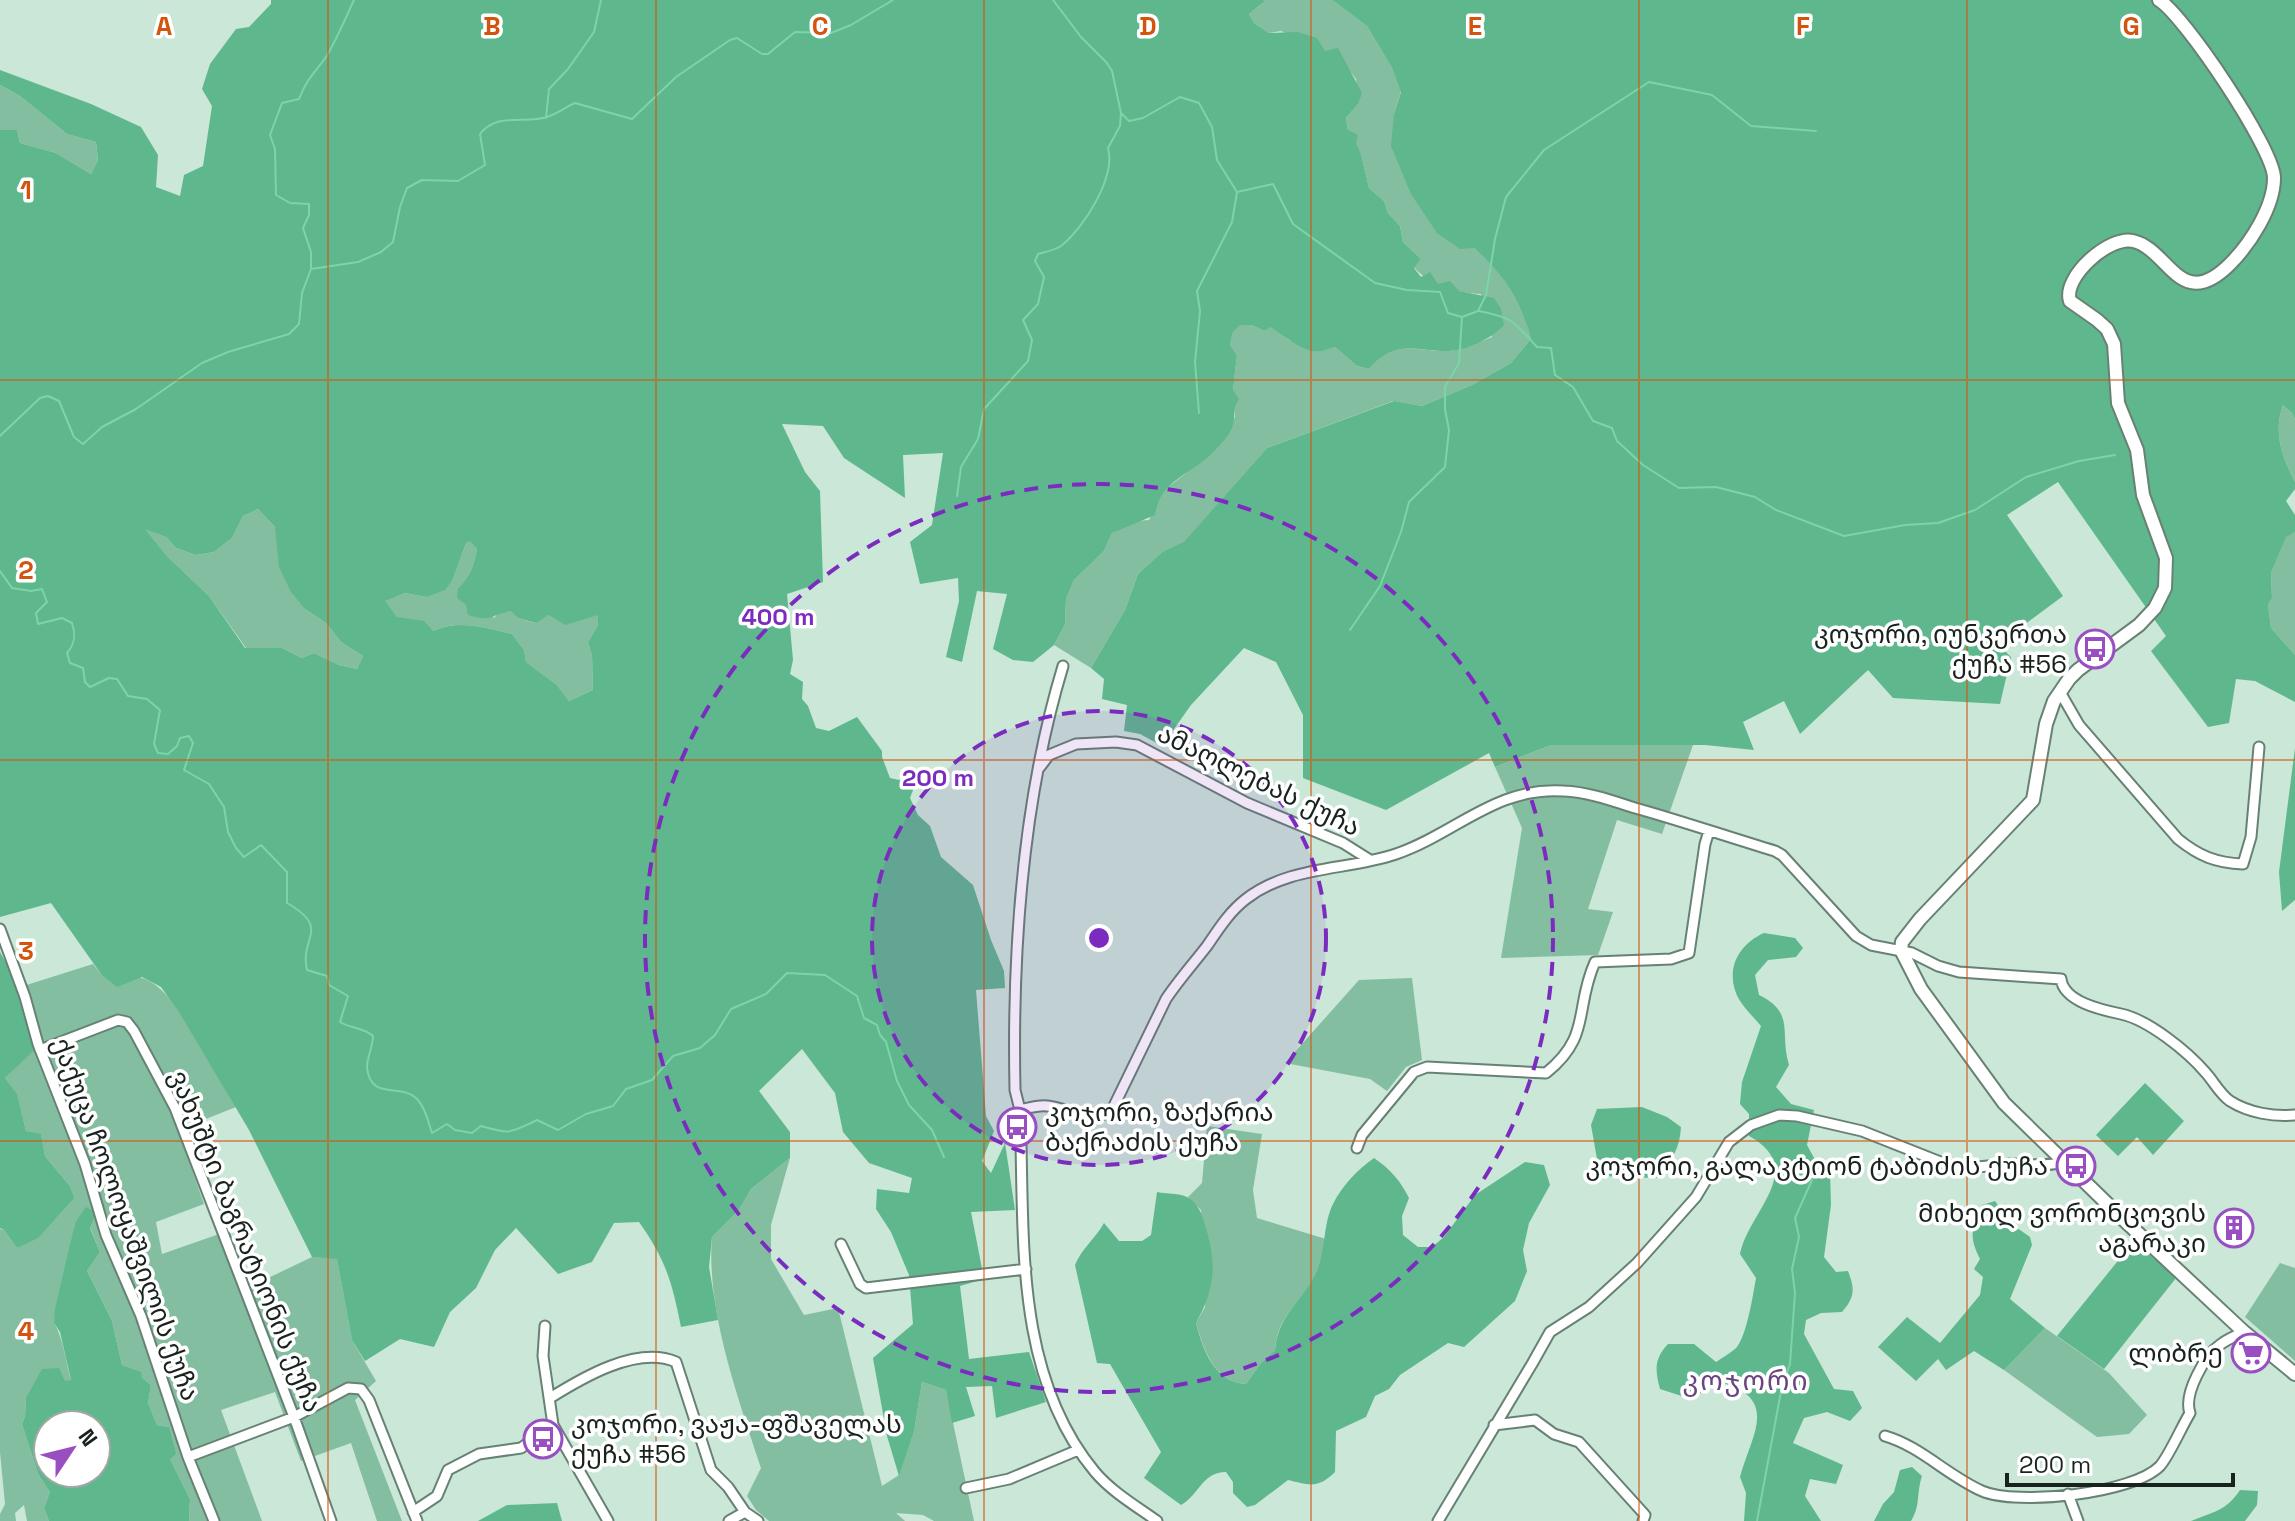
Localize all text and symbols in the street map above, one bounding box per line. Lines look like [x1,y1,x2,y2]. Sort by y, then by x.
text: A [156,9,173,43]
text: B [483,9,501,43]
text: C [812,9,828,43]
text: D [1139,9,1157,43]
text: E [1468,9,1482,43]
text: F [1796,9,1810,43]
text: G [2122,9,2140,43]
text: 1 [20,173,32,207]
text: 2 [18,553,34,587]
text: 400 m [742,601,814,632]
place label: კოჯორი, იუნკერთა ქუჩა #56 [1814,617,2067,681]
bus stop icon: კოჯორი, იუნკერთა ქუჩა #56 [2074,628,2116,670]
street label: ამაღლებას ქუჩა [1152,716,1366,844]
text: 200 m [902,762,974,793]
centre of rings [1085,924,1113,952]
text: 3 [18,934,34,968]
street label: ქაქუცა ჩოლოყაშვილის ქუჩა [44,1033,208,1405]
street label: ვახუშტი ბაგრატიონის ქუჩა [162,1065,330,1417]
place label: კოჯორი, ზაქარია ბაქრაძის ქუჩა [1045,1095,1274,1159]
bus stop icon: კოჯორი, ზაქარია ბაქრაძის ქუჩა [996,1106,1038,1148]
bus stop icon: კოჯორი, გალაკტიონ ტაბიძის ქუჩა [2055,1145,2097,1187]
place label: კოჯორი, გალაკტიონ ტაბიძის ქუჩა [1585,1149,2048,1183]
place label: მიხეილ ვორონცოვის აგარაკი [1918,1196,2206,1260]
building icon: მიხეილ ვორონცოვის აგარაკი [2213,1207,2255,1249]
text: 4 [18,1314,34,1348]
supermarket icon: ლიბრე [2230,1332,2272,1374]
place label: ლიბრე [2128,1336,2223,1370]
district label: კოჯორი [1683,1362,1810,1398]
place label: კოჯორი, ვაჟა-ფშაველას ქუჩა #56 [571,1407,902,1471]
north arrow [32,1409,112,1489]
bus stop icon: კოჯორი, ვაჟა-ფშაველას ქუჩა #56 [522,1418,564,1460]
text: N [73,1423,104,1452]
scale bar [2007,1437,2233,1487]
text: 200 m [2019,1449,2091,1480]

